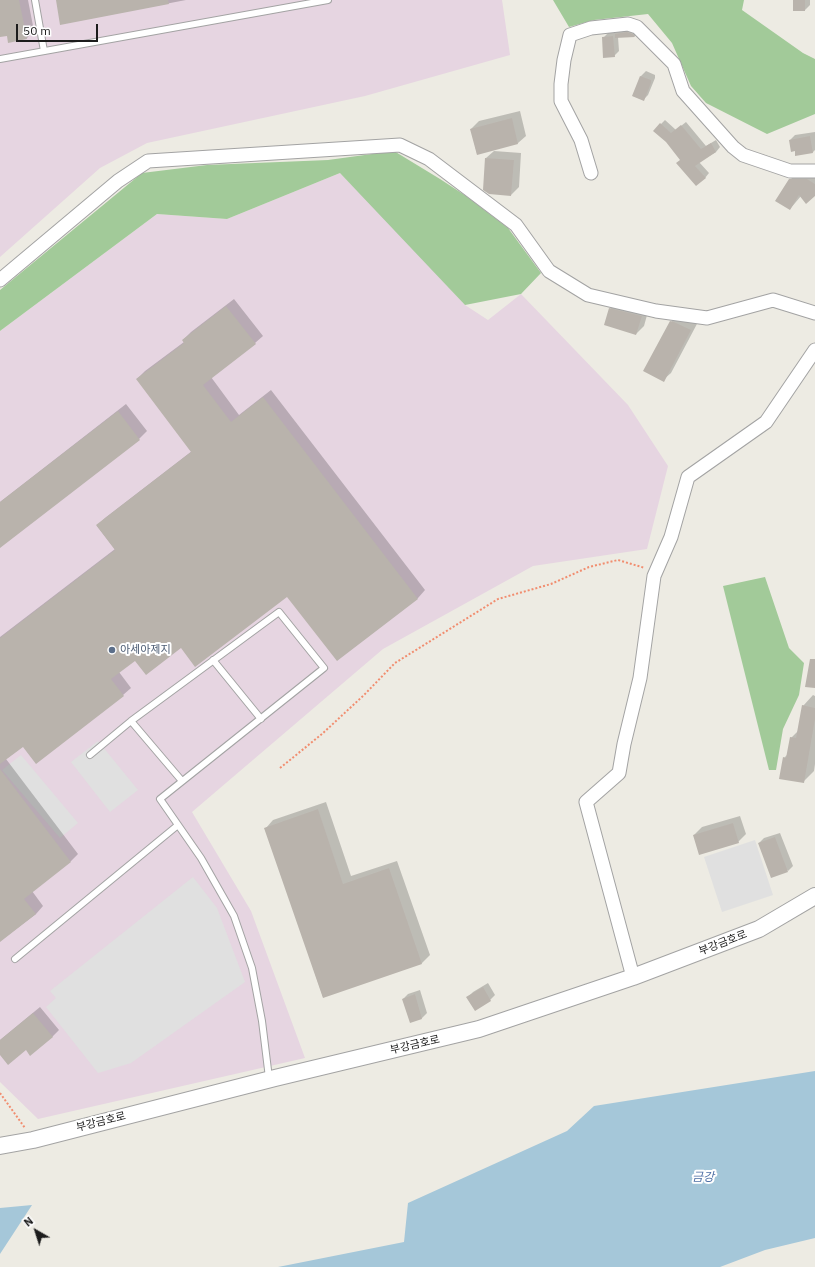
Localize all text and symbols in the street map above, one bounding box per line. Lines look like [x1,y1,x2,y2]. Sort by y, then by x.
scale bar [18,16,100,42]
text: 50 m [23,23,51,38]
place label: 아세아제지 [120,643,171,657]
marker: 아세아제지 [107,645,117,655]
street label: 부강금호로 [697,928,749,958]
street label: 부강금호로 [389,1033,441,1057]
street label: 부강금호로 [75,1109,127,1135]
water label: 금강 [692,1171,714,1185]
north arrow [16,1211,56,1251]
text: N [21,1214,36,1230]

